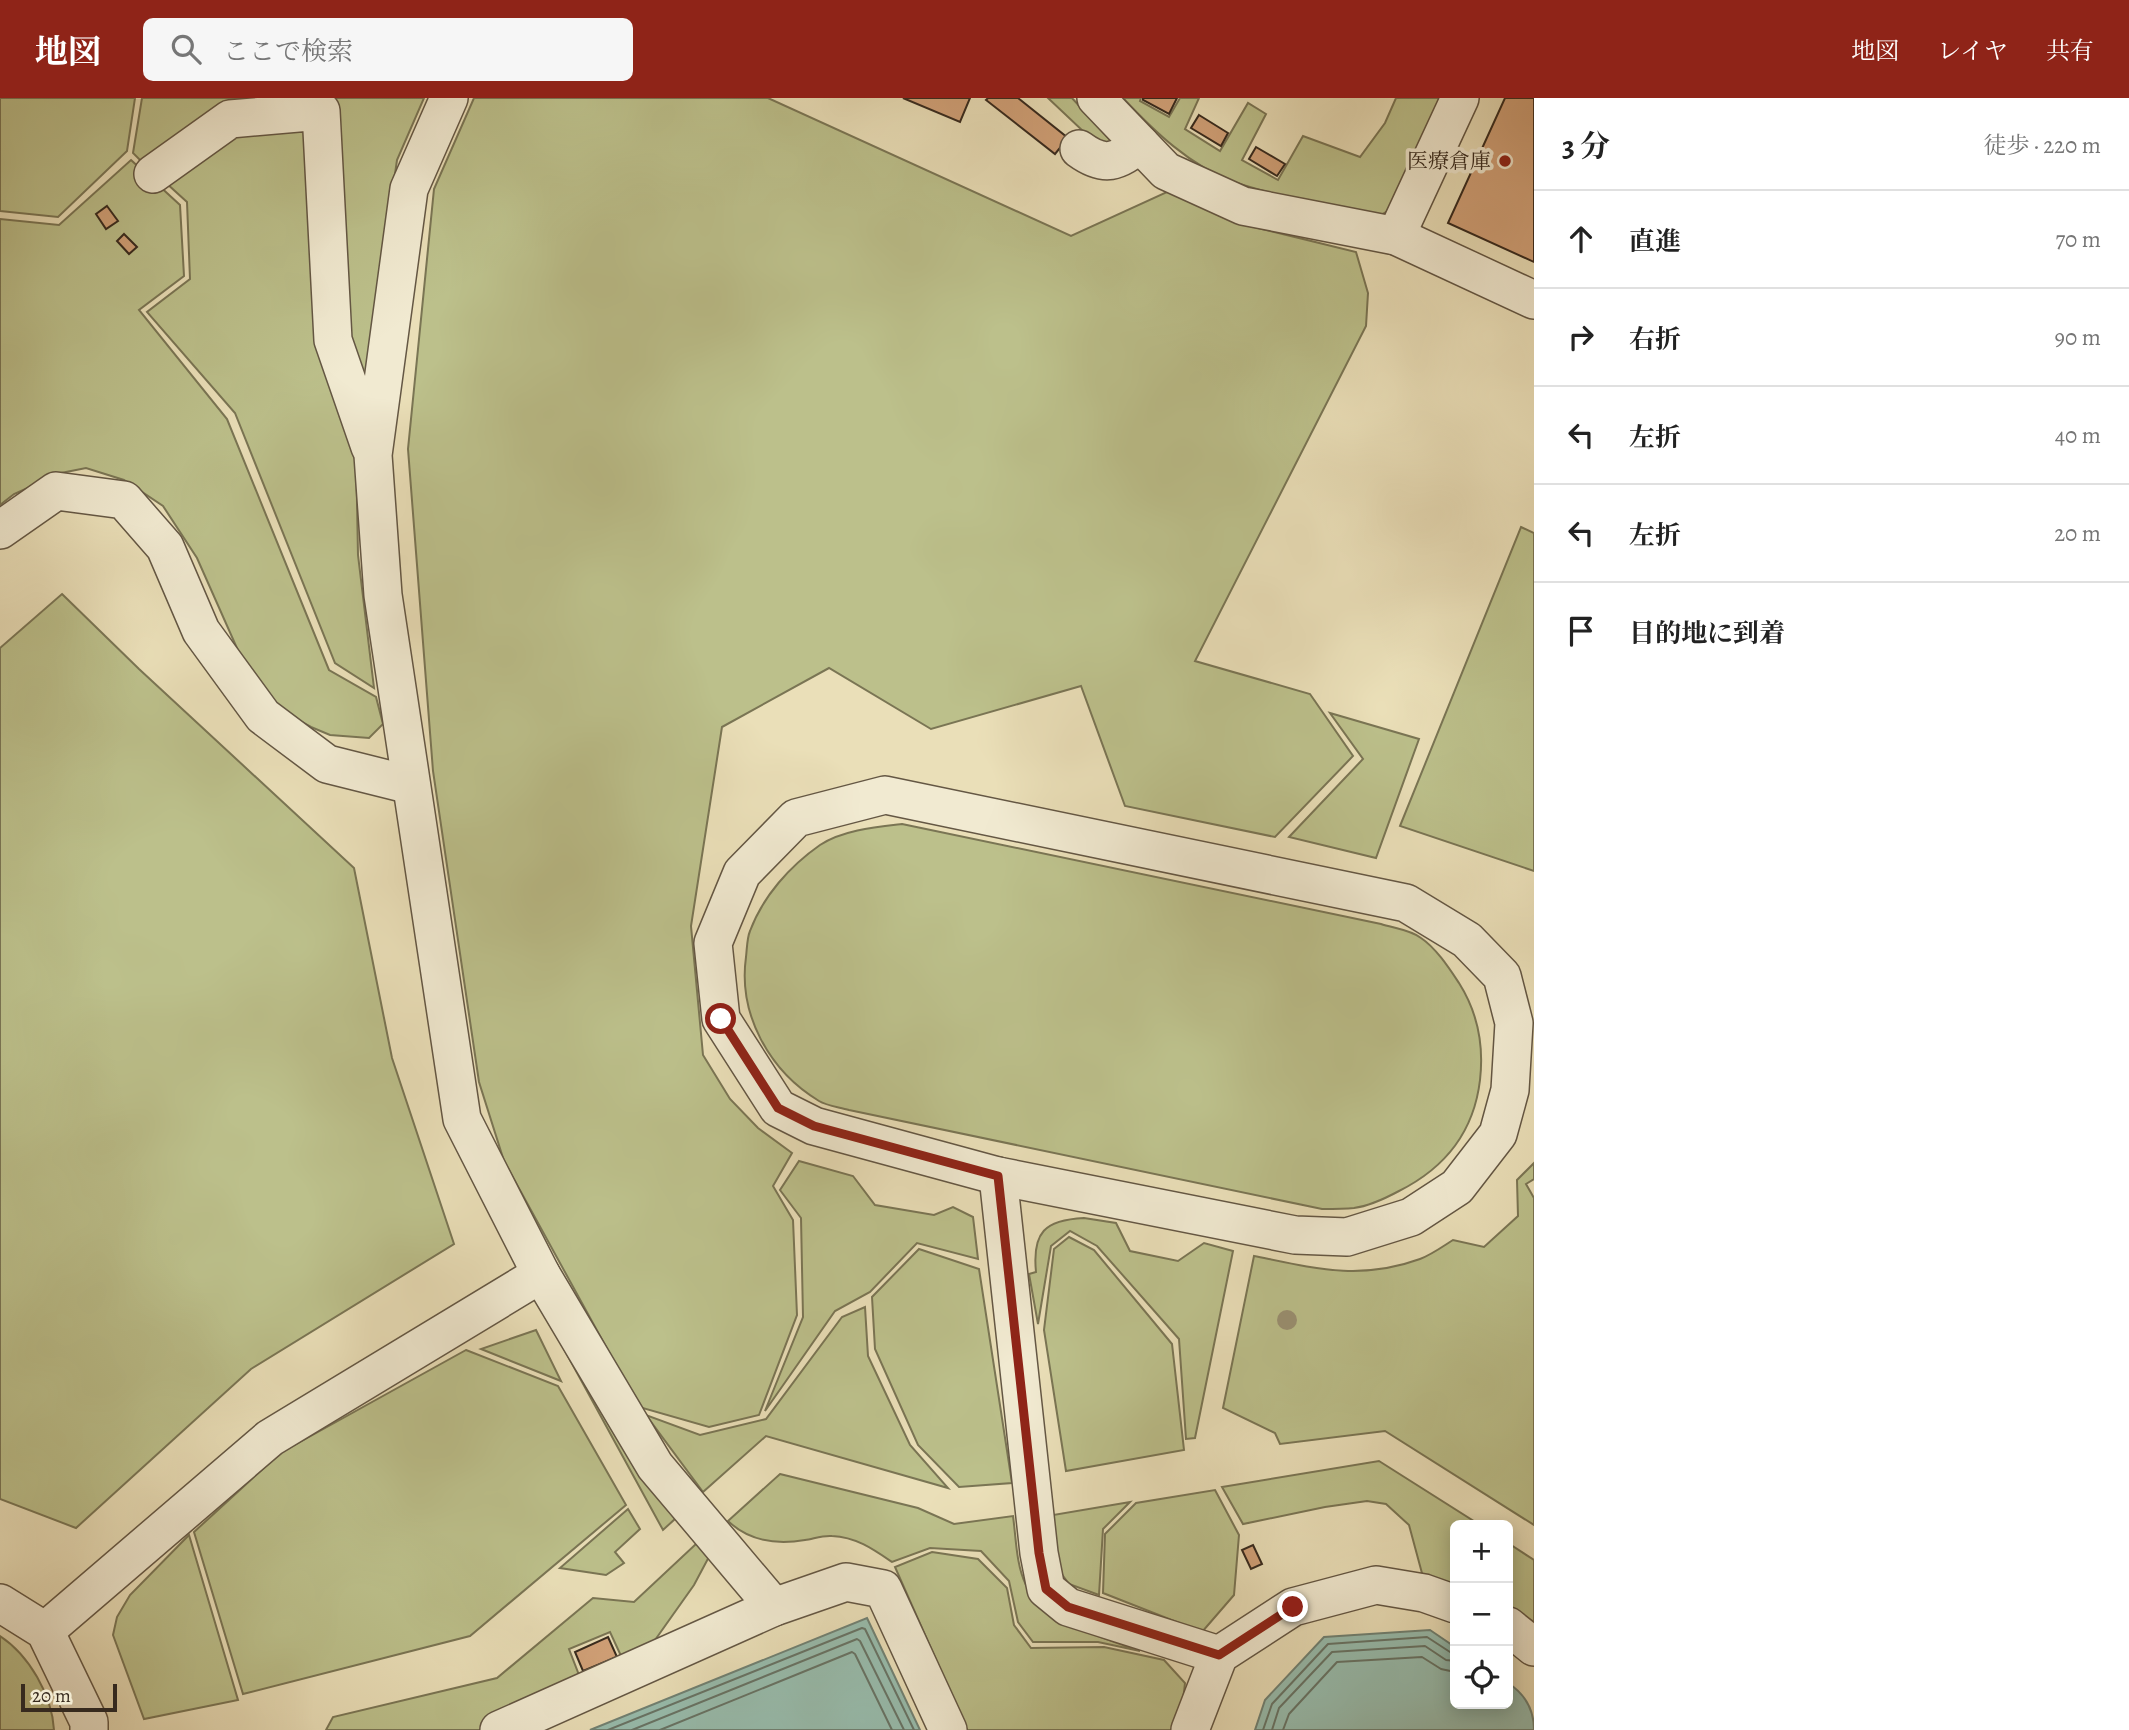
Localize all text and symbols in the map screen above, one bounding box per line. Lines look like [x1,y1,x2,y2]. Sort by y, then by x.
search box [143,18,633,81]
text: 地図 [35,29,101,74]
icon: search [167,30,205,68]
text: ここで検索 [223,34,353,69]
text: 地図 [1851,35,1899,67]
text: レイヤ [1937,35,2008,67]
text: 共有 [2046,35,2094,67]
text: 3 分 [1562,126,1610,166]
text: 徒歩 · 220 m [1984,130,2101,161]
place label: 医療倉庫 [1407,147,1491,175]
marker: 医療倉庫 [1497,153,1513,169]
icon: ahead [1562,220,1600,258]
text: 直進 [1629,224,1681,259]
text: 70 m [2055,224,2101,255]
icon: right [1562,318,1600,356]
text: 右折 [1629,322,1681,357]
text: 90 m [2055,322,2101,353]
icon: left [1562,416,1600,454]
text: 左折 [1629,420,1681,455]
text: 40 m [2055,420,2101,451]
icon: left [1562,514,1600,552]
text: 左折 [1629,518,1681,553]
text: 20 m [2054,518,2101,549]
icon: arrive [1562,612,1600,650]
text: 目的地に到着 [1629,616,1785,651]
route start [705,1003,736,1034]
map controls [1450,1520,1513,1709]
button: + [1450,1520,1513,1583]
button: − [1450,1583,1513,1646]
route end [1277,1591,1308,1622]
button: locate [1450,1646,1513,1709]
scale bar [21,1681,117,1713]
text: 20 m [32,1683,71,1709]

